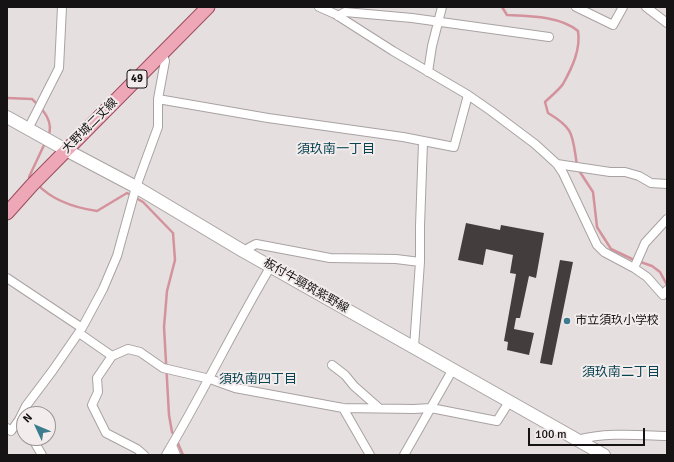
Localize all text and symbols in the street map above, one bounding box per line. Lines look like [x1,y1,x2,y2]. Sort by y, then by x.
road number: 49 [127,70,147,88]
street label: 大野城二丈線 [59,95,121,157]
district label: 須玖南一丁目 [297,142,375,158]
street label: 板付牛頸筑紫野線 [261,256,351,316]
place label: 市立須玖小学校 [575,314,659,328]
marker: 市立須玖小学校 [562,316,572,326]
district label: 須玖南二丁目 [582,365,660,381]
district label: 須玖南四丁目 [219,372,297,388]
north arrow [16,406,56,446]
text: N [20,411,35,425]
scale bar [530,420,647,446]
text: 100 m [535,427,567,442]

